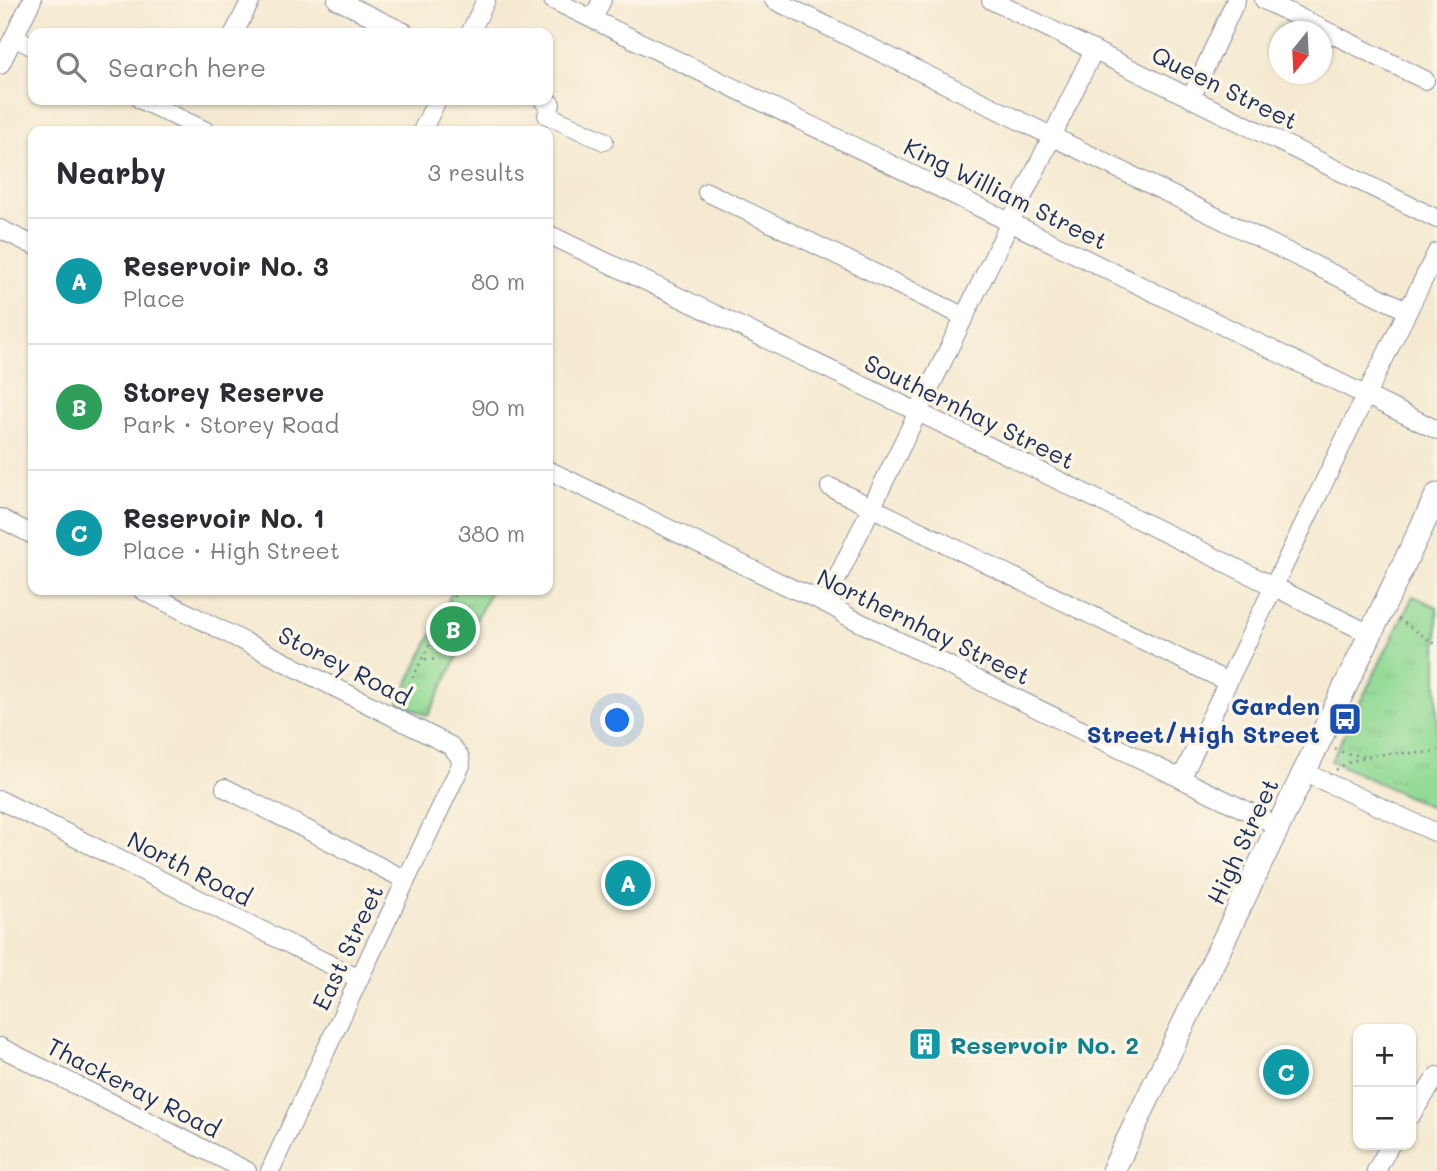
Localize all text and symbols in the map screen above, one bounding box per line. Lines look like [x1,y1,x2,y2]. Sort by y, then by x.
north arrow [1269,21,1332,84]
search box [28,28,553,105]
street label: Queen Street [1147,38,1303,136]
icon: search [52,48,90,86]
text: Search here [108,50,266,84]
street label: King William Street [899,130,1113,256]
text: Nearby [56,152,166,192]
text: 3 results [428,157,525,187]
text: Reservoir No. 3 [123,249,329,283]
text: A [71,266,87,296]
text: 80 m [471,266,525,296]
text: Place [123,283,185,313]
street label: Southernhay Street [860,347,1080,475]
text: Storey Reserve [123,375,324,409]
text: B [71,392,87,422]
text: 90 m [472,392,525,422]
text: Park · Storey Road [123,409,339,439]
text: Reservoir No. 1 [123,501,325,535]
text: C [70,518,88,548]
text: 380 m [458,518,525,548]
text: Place · High Street [123,535,340,565]
street label: Northernhay Street [812,561,1036,691]
pin: B [430,603,476,655]
street label: Storey Road [273,618,417,712]
place label: Garden Street/High Street [1087,690,1320,749]
bus stop icon: Garden Street/High Street [1326,700,1364,738]
your location [600,703,634,737]
street label: High Street [1199,773,1285,909]
street label: North Road [123,823,257,913]
pin: A [605,857,651,909]
street label: East Street [304,879,390,1015]
map controls [1353,1024,1416,1150]
button: + [1353,1024,1416,1087]
building icon: Reservoir No. 2 [906,1025,944,1063]
place label: Reservoir No. 2 [950,1029,1139,1060]
street label: Thackeray Road [42,1030,226,1144]
pin: C [1263,1046,1309,1098]
button: − [1353,1087,1416,1150]

